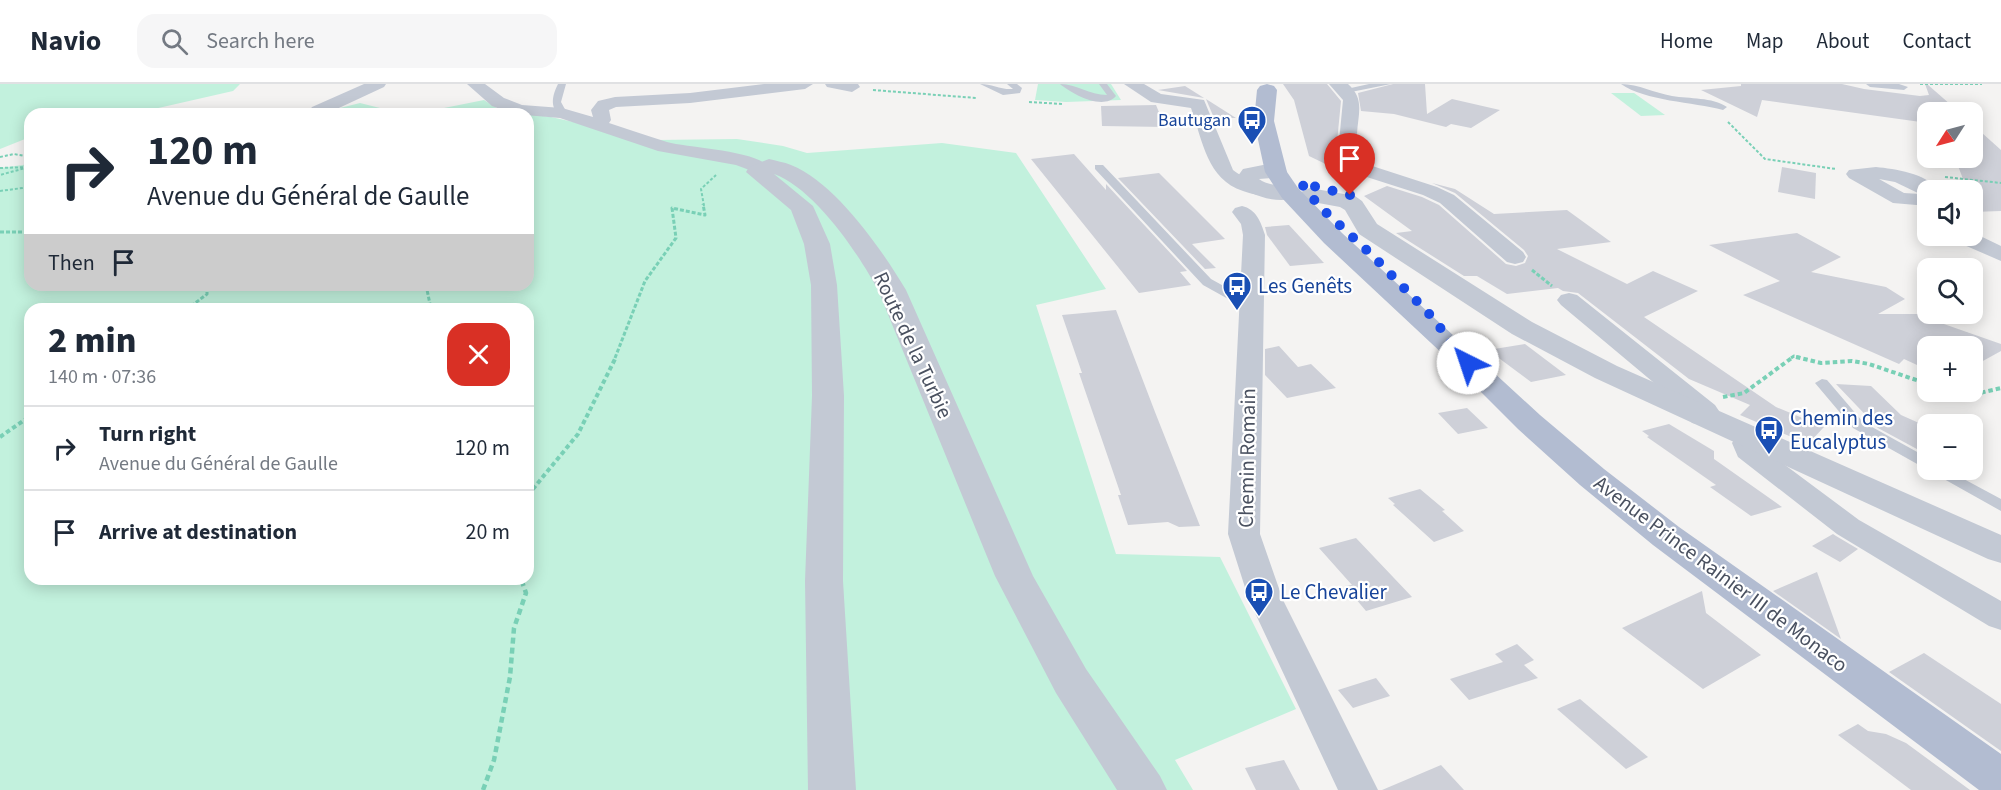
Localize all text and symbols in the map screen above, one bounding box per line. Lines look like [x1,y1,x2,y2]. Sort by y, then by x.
search box [137,14,557,68]
text: Navio [30,21,101,61]
icon: search [158,25,191,58]
text: Search here [206,25,315,57]
text: Home [1660,26,1713,56]
text: Map [1746,26,1784,56]
text: About [1817,26,1869,56]
text: Contact [1902,26,1971,56]
north arrow [1917,102,1983,168]
map controls [1917,102,1983,480]
bus stop icon: Bautugan [1236,104,1268,146]
place label: Bautugan [1158,108,1231,133]
text: 120 m [147,121,258,181]
icon: right [48,132,126,210]
pin [1324,133,1375,195]
icon: arrive [1333,142,1366,175]
text: Avenue du Général de Gaulle [147,177,469,216]
button: sound [1917,180,1983,246]
icon: arrive [107,246,140,279]
text: Then [48,247,95,279]
button: search [1917,258,1983,324]
street label: Route de la Turbie [866,267,960,423]
bus stop icon: Les Genêts [1221,270,1253,312]
place label: Les Genêts [1258,271,1352,301]
text: 2 min [48,315,136,366]
button: close [447,323,510,386]
position arrow [1436,331,1500,395]
button: + [1917,336,1983,402]
text: 140 m · 07:36 [48,363,156,391]
street label: Chemin Romain [1231,388,1263,528]
place label: Chemin des Eucalyptus [1790,403,1893,457]
bus stop icon: Chemin des Eucalyptus [1753,414,1785,456]
button: − [1917,414,1983,480]
text: Turn right [99,418,196,450]
icon: right [48,432,81,465]
text: 120 m [455,432,510,464]
text: Avenue du Général de Gaulle [99,450,338,478]
street label: Avenue Prince Rainier III de Monaco [1588,468,1854,680]
icon: arrive [48,516,81,549]
text: Arrive at destination [99,516,297,548]
text: 20 m [465,516,510,548]
bus stop icon: Le Chevalier [1243,576,1275,618]
place label: Le Chevalier [1280,577,1387,607]

